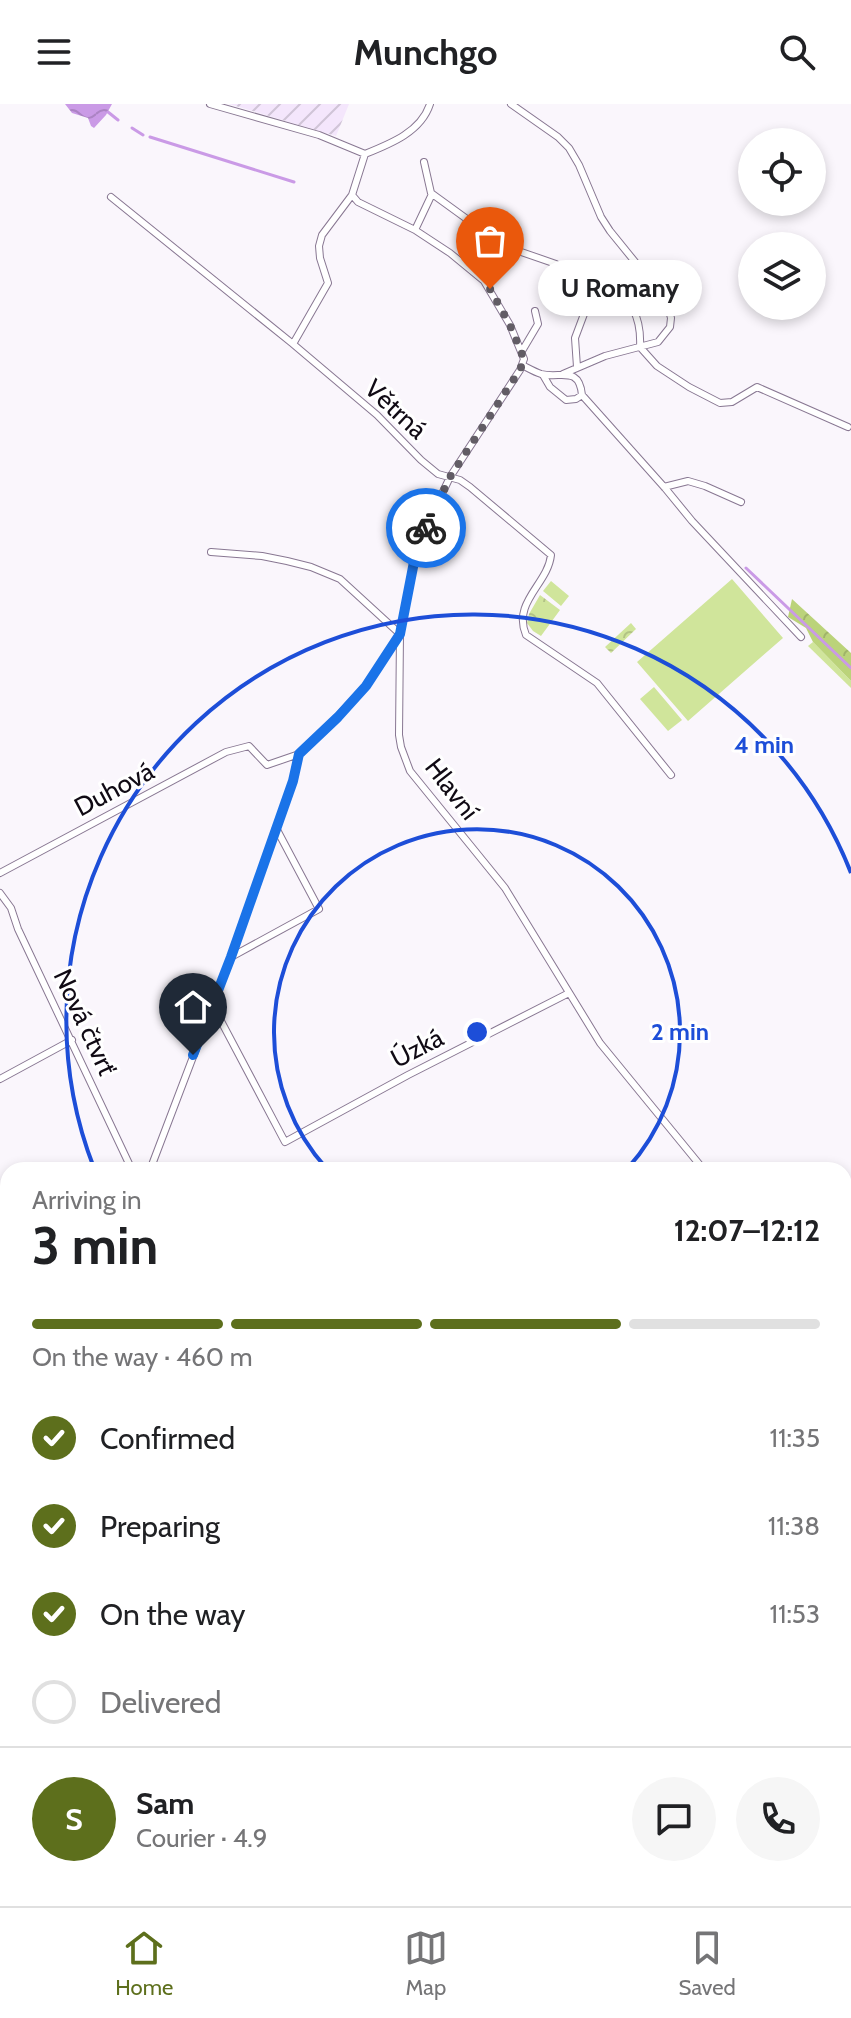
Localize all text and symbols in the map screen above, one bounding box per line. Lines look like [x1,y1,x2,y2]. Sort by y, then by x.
icon: menu [32,30,76,74]
text: Munchgo [354,30,497,74]
icon: search [775,30,819,74]
map controls [738,128,826,320]
button: locate [738,128,826,216]
pin [456,207,524,289]
icon: bag [468,219,512,263]
button: layers [738,232,826,320]
callout: U Romany [538,261,702,317]
text: U Romany [561,272,679,304]
street label: Větrná [358,372,434,446]
courier [386,488,466,568]
icon: bike [404,506,448,550]
text: 4 min [734,730,794,759]
street label: Hlavní [418,752,486,826]
street label: Duhová [69,755,160,823]
street label: Nová čtvrť [47,964,124,1080]
pin [159,973,227,1055]
icon: home [171,985,215,1029]
text: 2 min [651,1017,709,1046]
centre of rings [463,1018,491,1046]
street label: Úzká [385,1021,449,1075]
text: Arriving in [32,1184,142,1216]
text: 12:07–12:12 [674,1212,820,1249]
text: 3 min [32,1214,158,1277]
text: On the way · 460 m [32,1341,253,1373]
icon: check [32,1416,76,1460]
text: Confirmed [100,1420,235,1457]
text: 11:35 [770,1422,820,1454]
icon: check [32,1504,76,1548]
text: Preparing [100,1508,220,1545]
text: 11:38 [768,1510,820,1542]
icon: check [32,1592,76,1636]
text: On the way [100,1596,245,1633]
text: 11:53 [770,1598,820,1630]
text: Delivered [100,1684,221,1721]
button: chat [632,1777,716,1861]
button: phone [736,1777,820,1861]
text: Sam [136,1785,194,1822]
text: S [65,1801,83,1838]
text: Courier · 4.9 [136,1822,268,1854]
tab: Home [115,1926,173,2001]
tab: Map [404,1926,448,2001]
tab: Saved [679,1926,736,2001]

